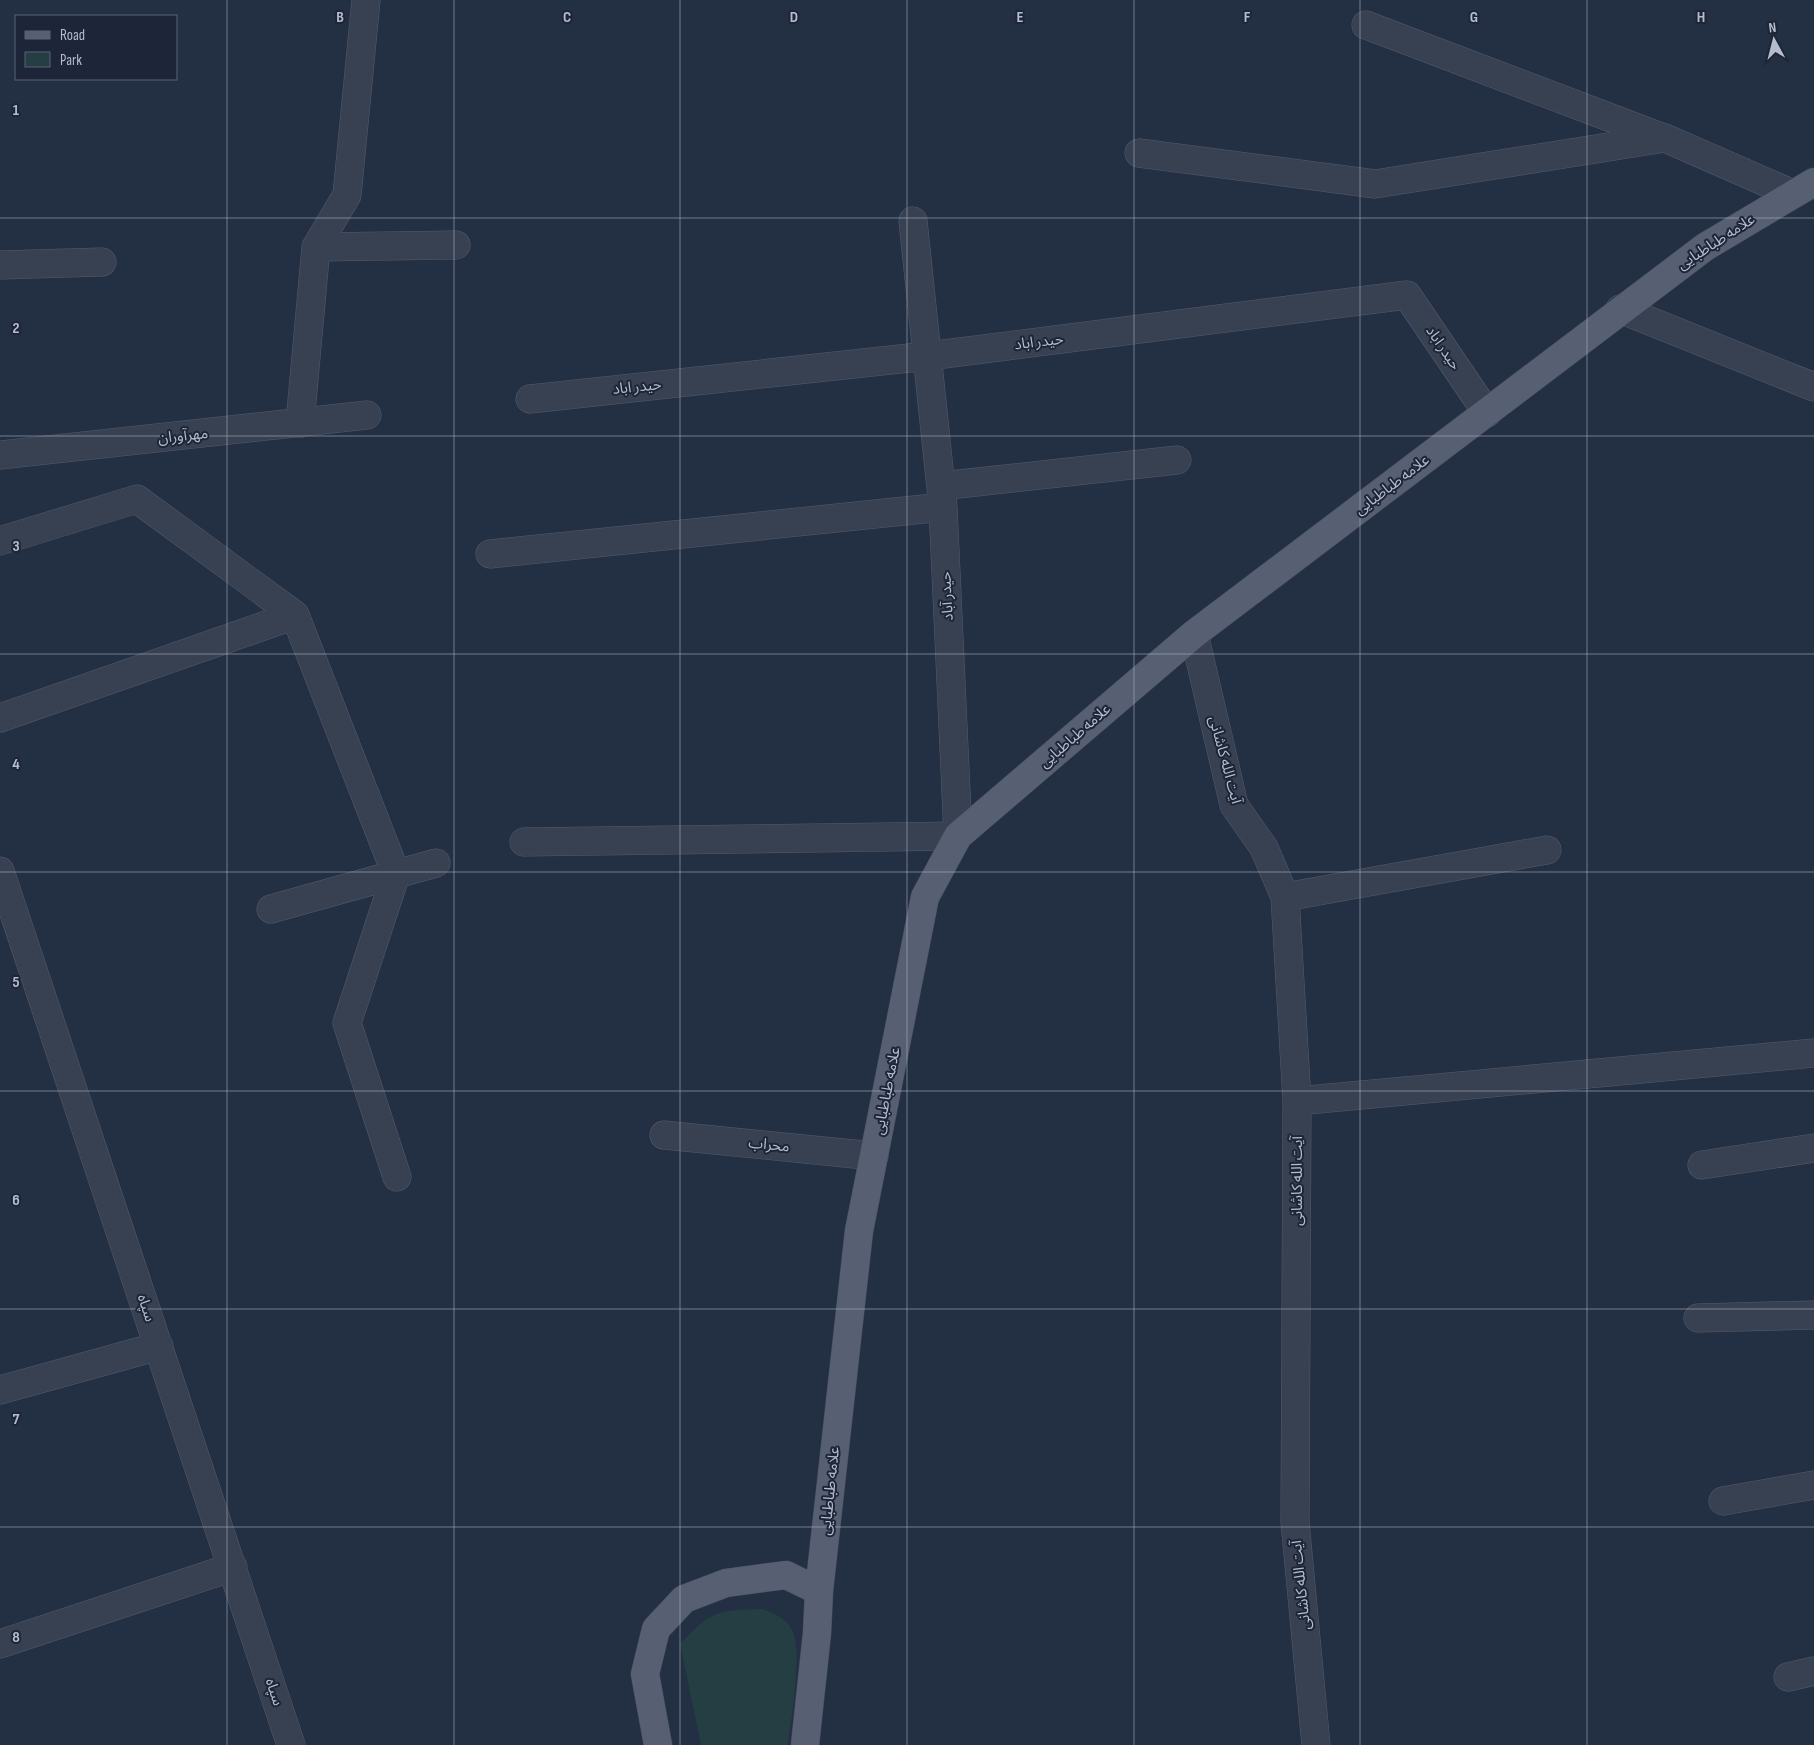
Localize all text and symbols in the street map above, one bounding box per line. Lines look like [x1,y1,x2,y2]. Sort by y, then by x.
text: B [336,8,344,27]
text: C [563,8,571,27]
text: D [790,8,798,27]
text: E [1017,8,1024,27]
text: F [1244,8,1251,27]
text: G [1470,8,1478,27]
text: H [1697,8,1705,27]
legend [15,15,178,80]
north arrow [1749,15,1799,65]
text: N [1768,19,1777,36]
text: Road [60,26,85,45]
text: Park [60,51,82,70]
text: 1 [13,101,20,120]
street label: علامه طباطبایی [1674,210,1759,274]
text: 2 [12,319,20,338]
street label: حیدر اباد [1421,322,1465,374]
street label: حیدر اباد [1013,330,1065,354]
street label: حیدر اباد [611,375,663,399]
street label: مهرآوران [157,424,209,448]
street label: علامه طباطبایی [1351,450,1434,519]
text: 3 [12,537,20,556]
street label: حیدر آباد [936,571,958,621]
street label: علامه طباطبایی [1035,699,1115,772]
street label: آیت الله کاشانی [1204,714,1246,807]
text: 4 [12,755,20,774]
text: 5 [12,973,20,992]
street label: علامه طباطبایی [869,1045,905,1136]
street label: محراب [747,1133,791,1157]
street label: آیت الله کاشانی [1288,1135,1307,1226]
text: 6 [12,1191,20,1210]
street label: سپاه [133,1292,159,1324]
text: 7 [13,1410,20,1429]
street label: علامه طباطبایی [816,1445,844,1536]
street label: آیت الله کاشانی [1287,1539,1315,1631]
text: 8 [12,1628,20,1647]
street label: سپاه [261,1676,287,1708]

